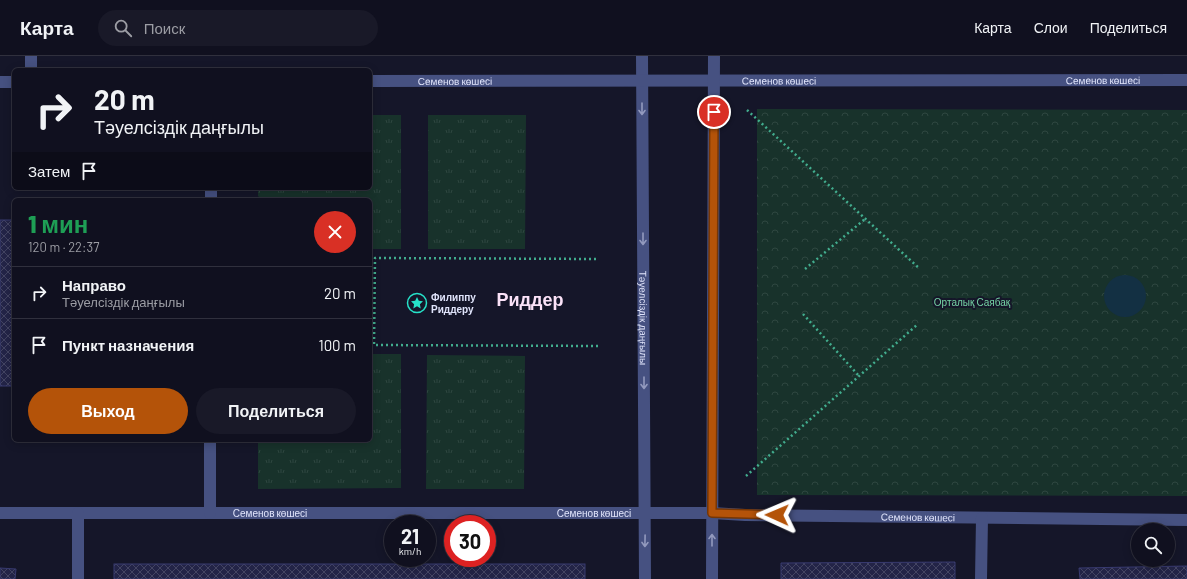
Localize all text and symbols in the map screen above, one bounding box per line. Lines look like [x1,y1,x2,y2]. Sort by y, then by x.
search box [98,10,378,46]
text: Карта [20,16,74,39]
icon: search [112,17,134,39]
text: Поиск [144,19,185,37]
text: Карта [974,19,1012,36]
text: Слои [1034,19,1068,36]
text: Поделиться [1090,19,1167,36]
street label: Семенов көшесі [742,74,816,87]
street label: Семенов көшесі [1066,74,1140,86]
street label: Семенов көшесі [418,75,492,87]
text: 20 m [94,82,155,116]
icon: right [28,84,80,136]
pin [697,95,731,129]
icon: arrive [703,101,725,123]
one-way arrow [638,102,646,115]
text: Тәуелсіздік даңғылы [94,116,264,138]
icon: arrive [78,160,100,182]
text: Затем [28,162,70,180]
text: 1 мин [28,209,88,238]
button: close [314,211,356,253]
one-way arrow [639,232,647,245]
text: 120 m · 22:37 [28,239,99,255]
street label: Тәуелсіздік даңғылы [637,271,650,365]
text: Направо [62,276,126,294]
icon: right [28,282,50,304]
text: 20 m [324,284,356,302]
district label: Риддер [497,288,563,310]
place label: Филиппу Риддеру [431,291,476,315]
place icon: Филиппу Риддеру [406,292,428,314]
text: Тәуелсіздік даңғылы [62,294,185,310]
park label: Орталық Саябақ [934,296,1011,308]
icon: arrive [28,334,50,356]
text: Пункт назначения [62,336,194,354]
text: 100 m [318,336,356,354]
one-way arrow [640,376,648,389]
button: Выход [28,388,188,434]
button: Поделиться [196,388,356,434]
position arrow [756,494,798,536]
street label: Семенов көшесі [233,507,307,519]
street label: Семенов көшесі [557,507,631,519]
street label: Семенов көшесі [881,511,955,523]
speed limit sign: 30 [444,515,496,567]
map controls [1131,523,1175,567]
button: search [1131,523,1175,567]
text: 21 [401,524,419,548]
one-way arrow [641,534,649,547]
one-way arrow [708,534,716,547]
text: km/h [399,545,421,557]

